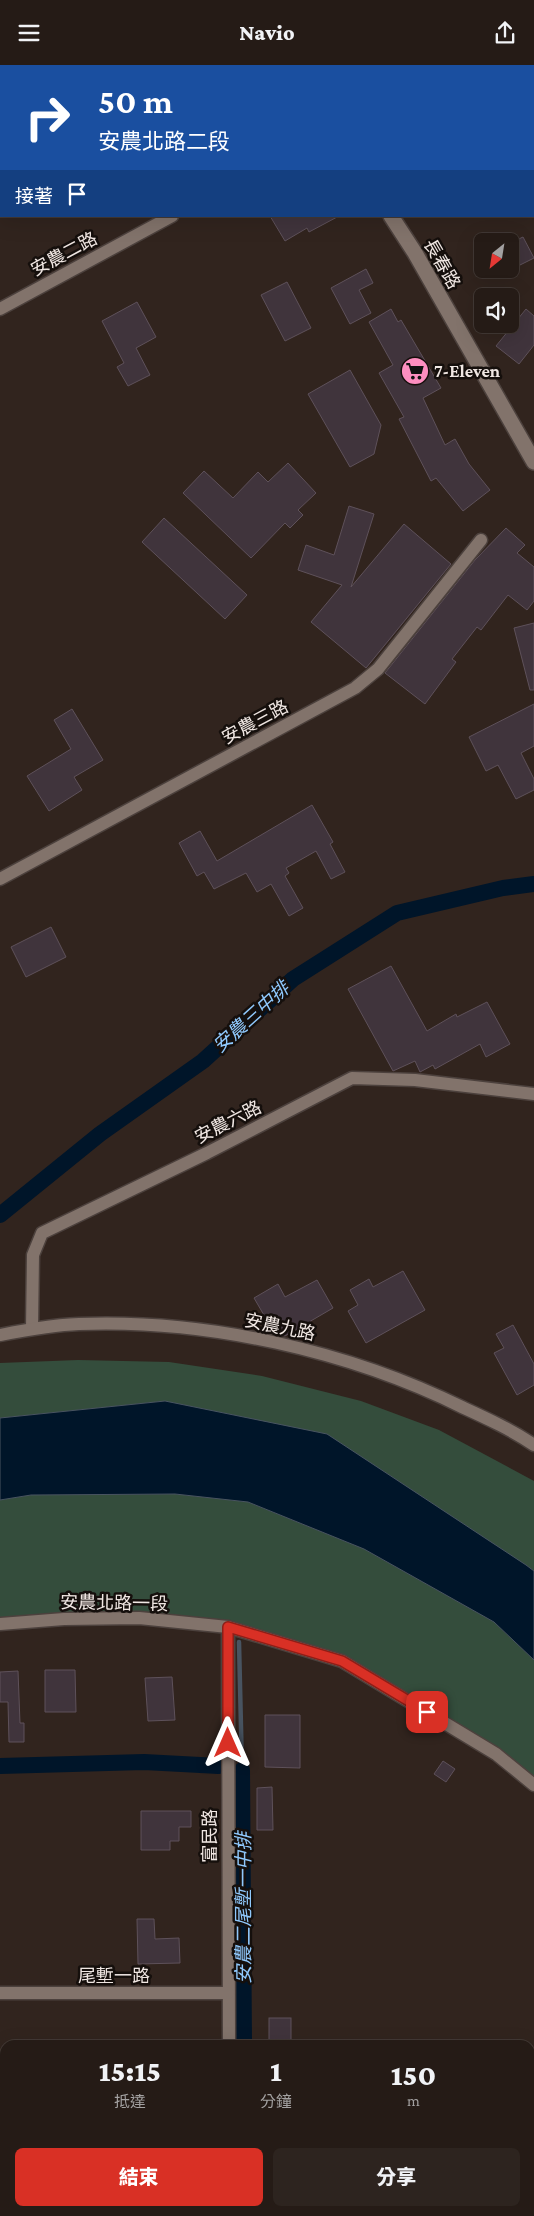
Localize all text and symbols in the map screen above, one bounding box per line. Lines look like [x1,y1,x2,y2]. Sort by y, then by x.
icon: menu [15,19,43,47]
icon: share [491,19,519,47]
text: Navio [239,20,295,45]
text: 50 m [98,82,173,121]
icon: right [15,85,80,150]
text: 安農北路二段 [98,129,230,154]
icon: arrive [63,180,91,208]
text: 接著 [15,186,53,207]
street label: 安農二路 [28,228,100,280]
north arrow [474,233,519,277]
map controls [474,233,519,333]
street label: 長春路 [420,236,464,292]
button: sound [474,288,519,333]
supermarket icon: 7-Eleven [400,356,430,386]
place label: 7-Eleven [434,361,501,381]
street label: 安農三路 [219,696,291,748]
water label: 安農三中排 [209,975,296,1057]
street label: 安農六路 [191,1097,265,1147]
street label: 安農九路 [243,1310,317,1344]
street label: 安農北路一段 [60,1592,168,1614]
pin [406,1691,448,1733]
icon: arrive [413,1698,441,1726]
position arrow [201,1716,253,1768]
street label: 富民路 [200,1809,220,1863]
water label: 安農二尾塹一中排 [233,1829,254,1984]
street label: 尾塹一路 [78,1966,150,1986]
text: 15:15 [99,2054,161,2087]
text: 1 [270,2054,282,2087]
text: 150 [391,2058,436,2091]
text: m [407,2092,420,2109]
text: 抵達 [114,2093,146,2110]
text: 分鐘 [260,2093,292,2110]
button: 結束 [15,2148,263,2206]
button: 分享 [273,2148,520,2206]

